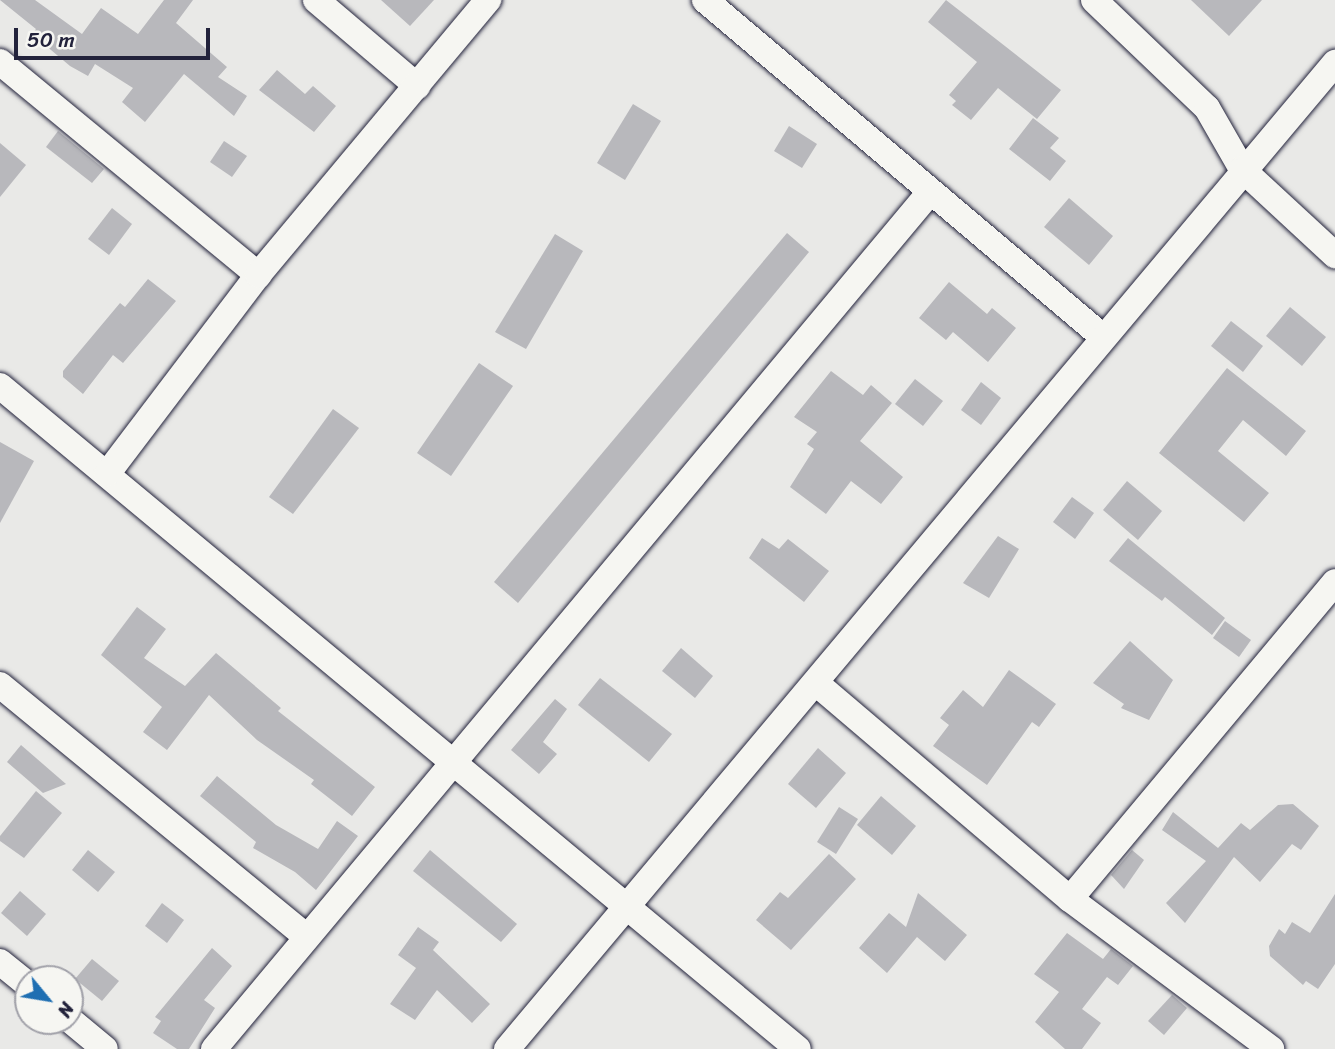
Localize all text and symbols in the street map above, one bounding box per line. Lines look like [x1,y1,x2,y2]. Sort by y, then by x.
scale bar [18,14,214,58]
text: 50 m [27,21,75,59]
north arrow [14,965,84,1035]
text: N [48,996,83,1024]

